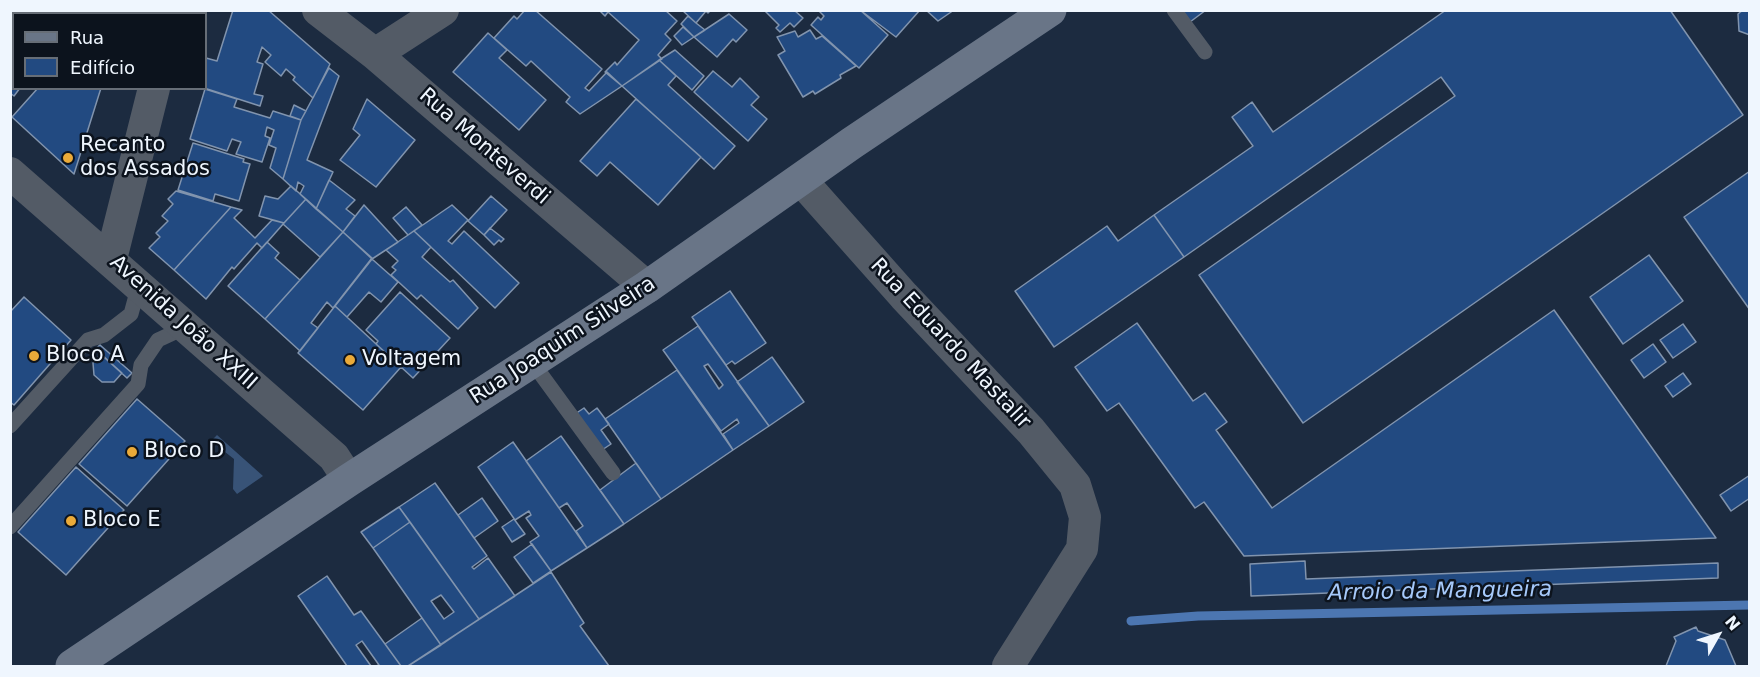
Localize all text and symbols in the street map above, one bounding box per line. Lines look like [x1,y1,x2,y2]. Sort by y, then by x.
legend [12,12,207,90]
text: Rua [70,27,104,48]
text: Edifício [70,57,135,78]
street label: Rua Monteverdi [414,83,554,211]
place label: Recanto dos Assados [80,133,210,183]
marker: Recanto dos Assados [61,151,75,165]
street label: Avenida João XXIII [104,250,262,396]
street label: Rua Eduardo Mastalir [864,254,1036,434]
street label: Rua Joaquim Silveira [466,272,660,410]
place label: Bloco A [46,343,125,369]
place label: Voltagem [362,347,461,373]
marker: Bloco A [27,349,41,363]
marker: Voltagem [343,353,357,367]
place label: Bloco D [144,439,224,465]
marker: Bloco D [125,445,139,459]
place label: Bloco E [83,508,160,534]
marker: Bloco E [64,514,78,528]
water label: Arroio da Mangueira [1328,577,1552,607]
north arrow [1688,605,1748,665]
text: N [1721,612,1744,635]

